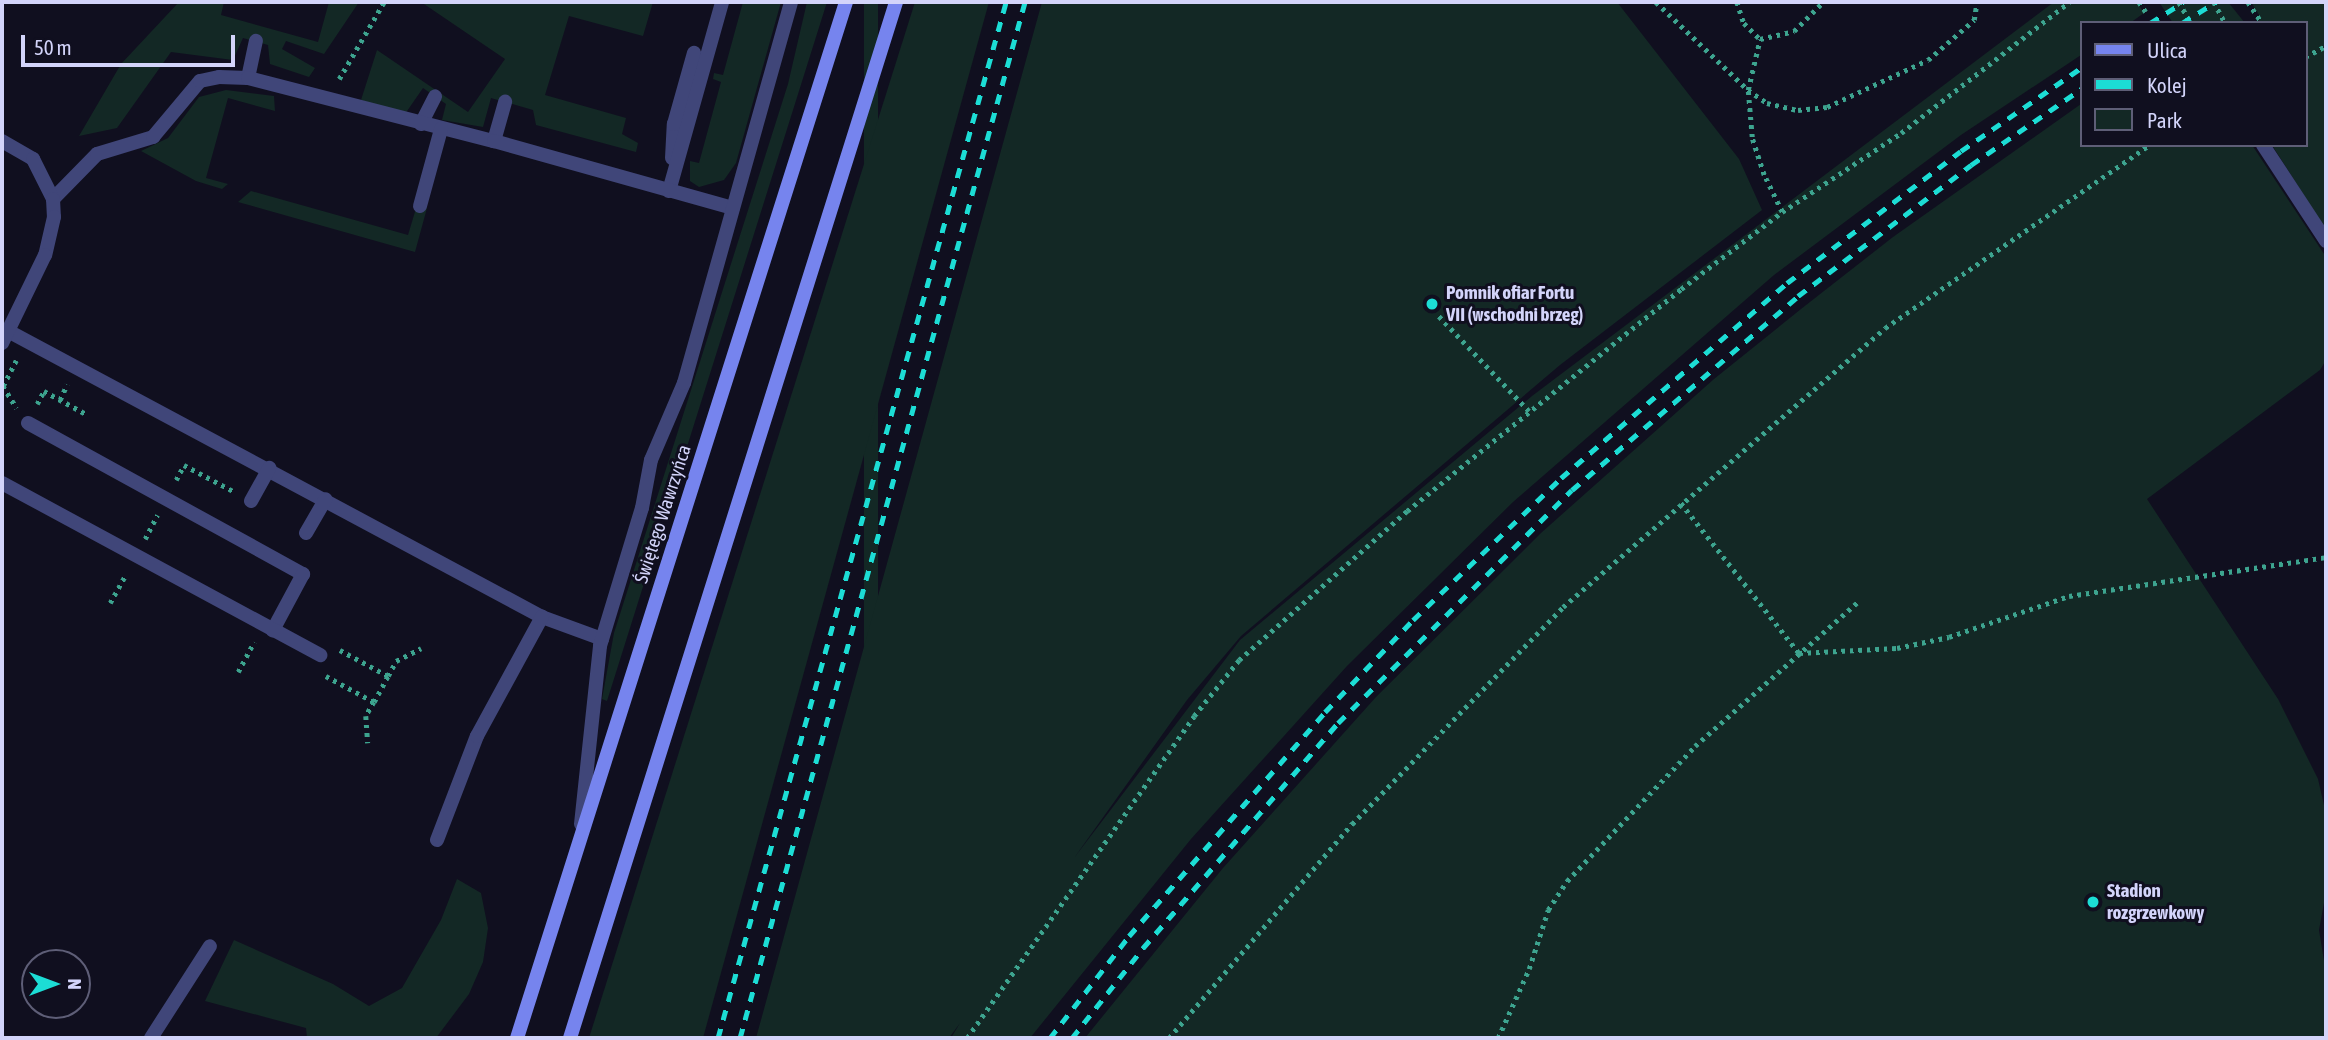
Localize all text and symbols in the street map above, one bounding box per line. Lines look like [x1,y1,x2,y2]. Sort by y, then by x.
scale bar [24,21,238,65]
legend [2080,21,2307,147]
text: 50 m [34,35,72,59]
text: Ulica [2147,38,2187,62]
text: Kolej [2147,73,2186,97]
text: Park [2147,108,2182,132]
place label: Pomnik ofiar Fortu VII (wschodni brzeg) [1446,282,1583,326]
marker: Pomnik ofiar Fortu VII (wschodni brzeg) [1424,296,1440,312]
street label: Świętego Wawrzyńca [630,442,696,586]
place label: Stadion rozgrzewkowy [2107,880,2204,924]
marker: Stadion rozgrzewkowy [2085,894,2101,910]
north arrow [21,949,91,1019]
text: N [64,978,86,990]

